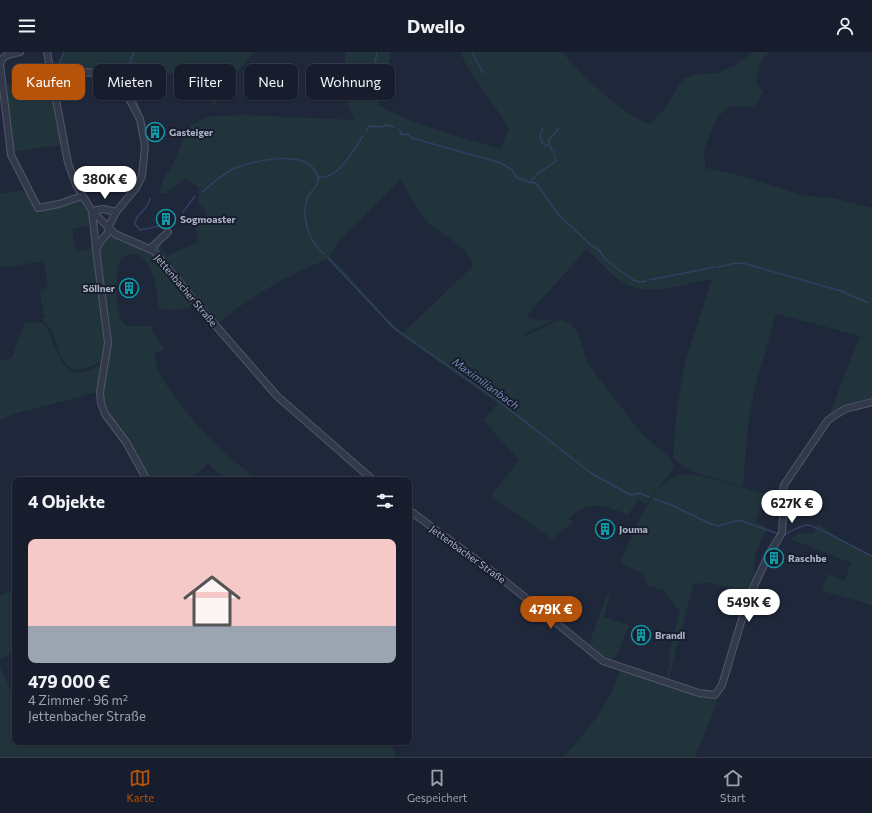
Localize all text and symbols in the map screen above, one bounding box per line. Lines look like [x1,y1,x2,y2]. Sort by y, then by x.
icon: menu [16,15,38,37]
text: Dwello [407,15,465,37]
icon: person [834,15,856,37]
chip: Kaufen [12,64,85,100]
chip: Mieten [93,64,166,100]
chip: Filter [174,64,236,100]
chip: Neu [244,64,298,100]
chip: Wohnung [306,64,395,100]
building icon: Gasteiger [144,121,166,143]
place label: Gasteiger [169,126,213,138]
pin: 380K € [72,166,138,200]
text: 380K € [83,171,127,187]
building icon: Sogmoaster [155,208,177,230]
place label: Sogmoaster [180,213,236,225]
street label: Jettenbacher Straße [152,251,220,329]
building icon: Söllner [118,277,140,299]
place label: Söllner [82,282,115,294]
water label: Maximilianbach [450,355,522,411]
icon: filters [374,490,396,512]
pin: 627K € [759,490,825,524]
text: 4 Objekte [28,491,105,512]
text: 627K € [770,495,814,511]
building icon: Jouma [594,518,616,540]
street label: Jettenbacher Straße [428,523,508,585]
place label: Jouma [619,523,648,535]
building icon: Raschbe [763,547,785,569]
place label: Raschbe [788,552,827,564]
icon: home [176,565,248,637]
pin: 549K € [716,589,782,623]
text: 549K € [727,594,771,610]
pin: 479K € [518,596,584,630]
text: 479K € [529,601,573,617]
building icon: Brandl [630,624,652,646]
place label: Brandl [655,629,686,641]
text: 479 000 € [28,671,110,692]
text: 4 Zimmer · 96 m² [28,692,128,708]
text: Jettenbacher Straße [28,708,146,724]
tab: Karte [126,767,154,804]
tab: Gespeichert [407,767,467,804]
tab: Start [720,767,746,804]

